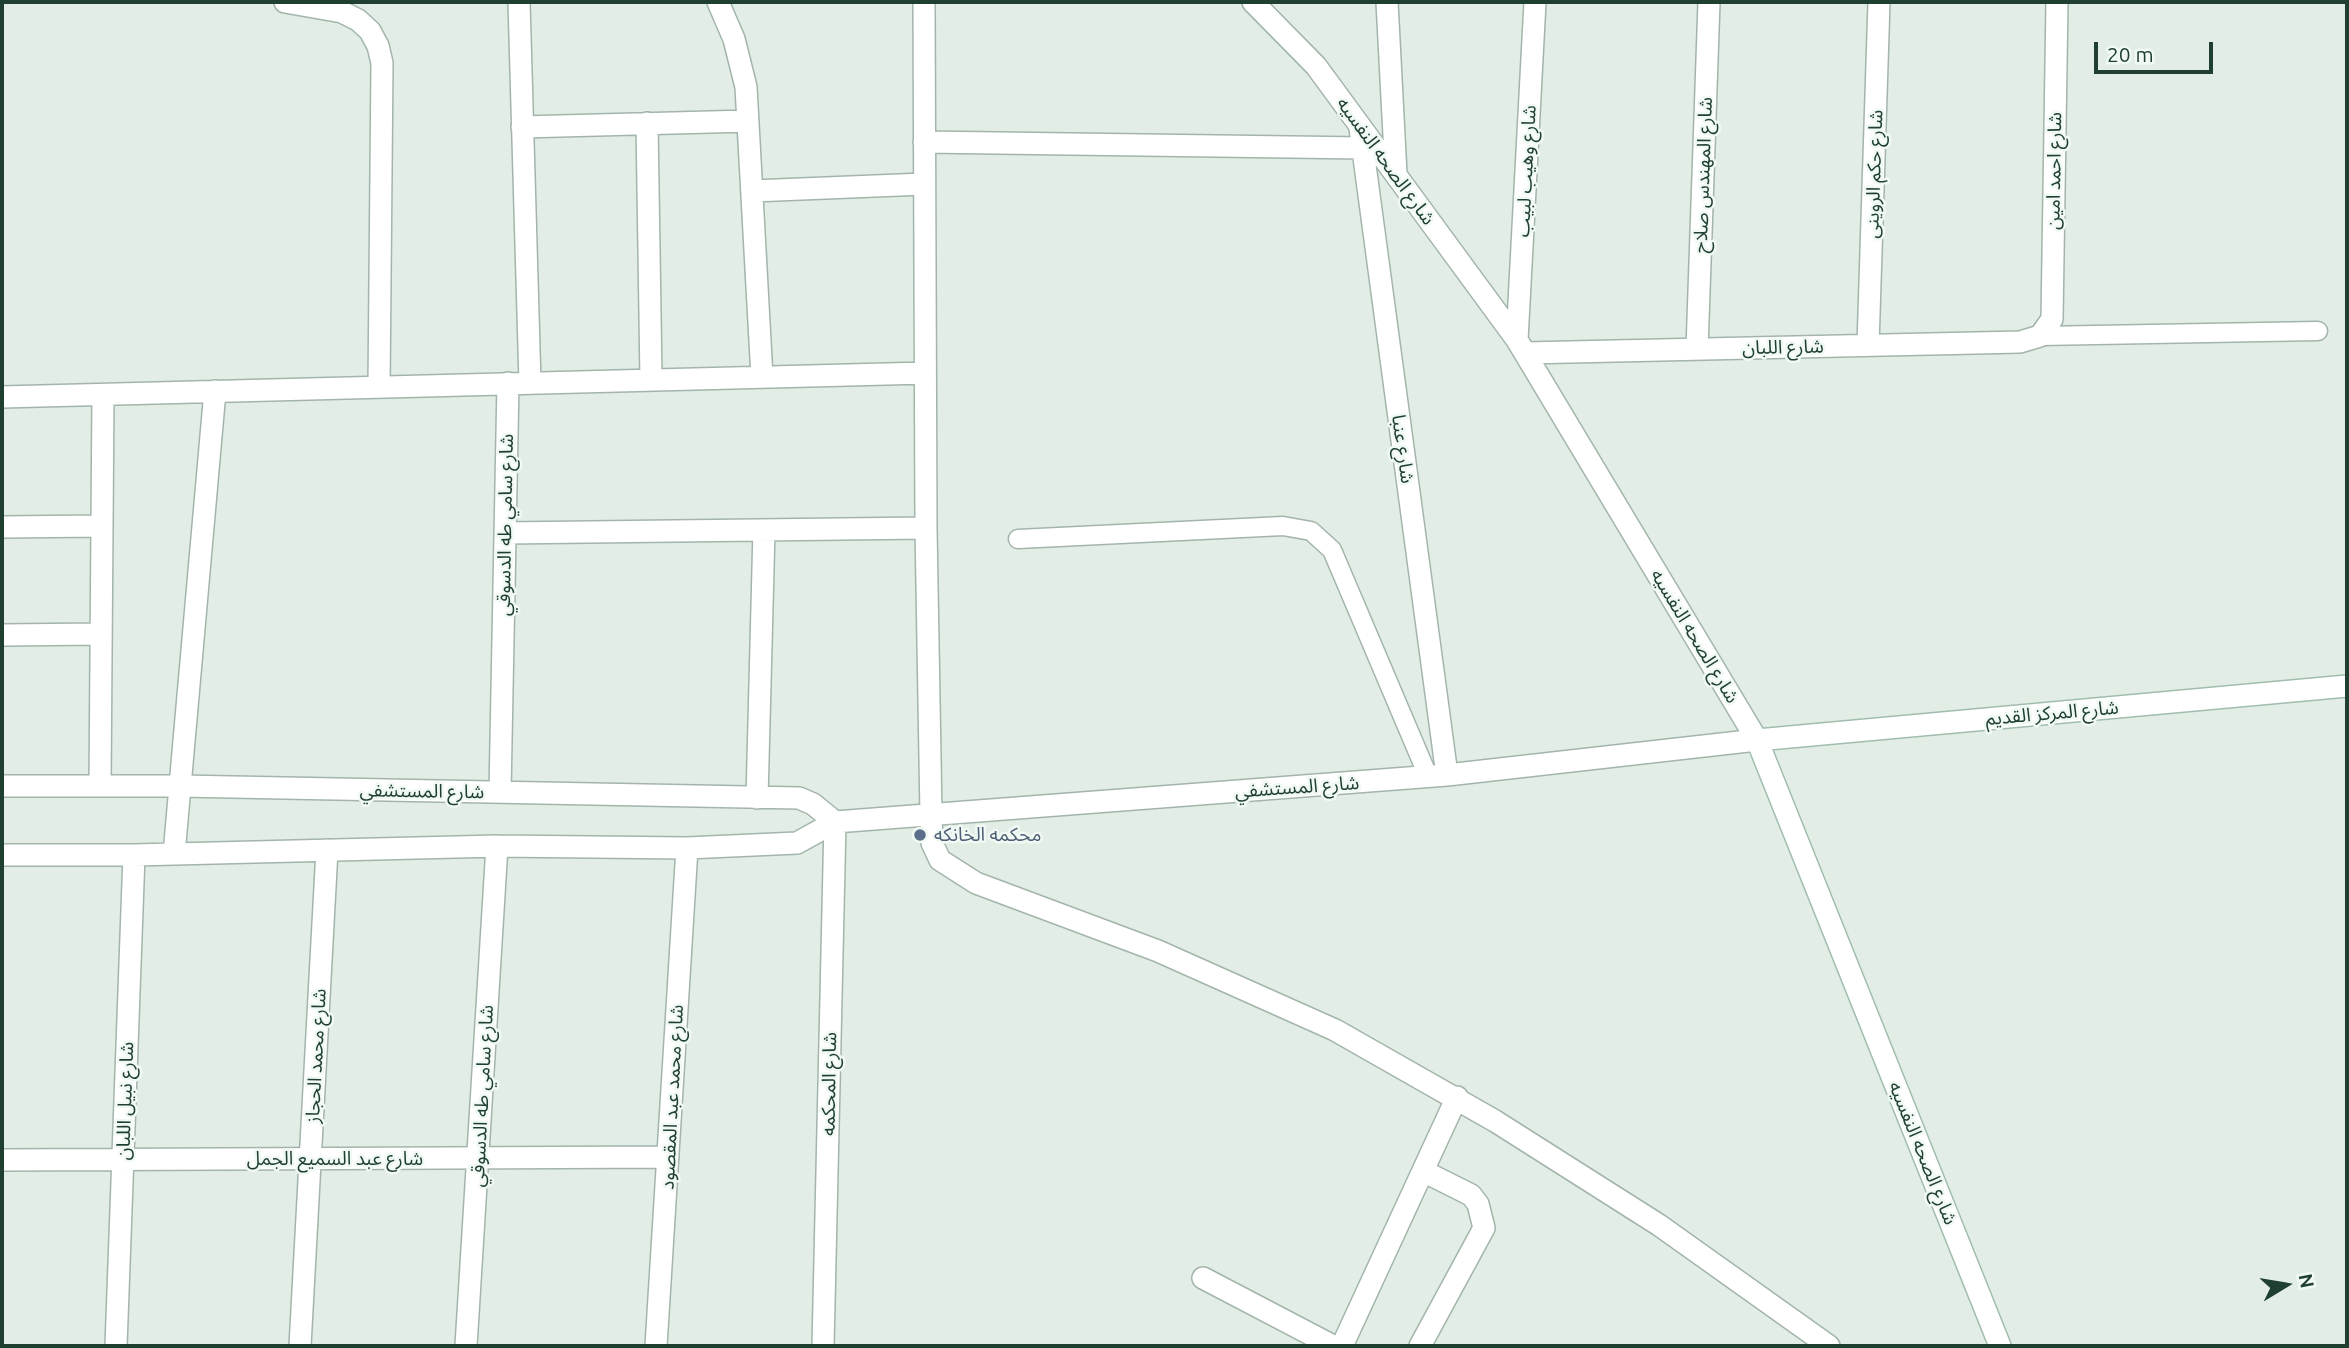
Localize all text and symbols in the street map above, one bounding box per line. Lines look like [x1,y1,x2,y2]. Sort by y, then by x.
scale bar [2097,28,2216,72]
text: 20 m [2107,42,2154,66]
street label: شارع الصحه النفسيه [1332,93,1440,229]
street label: شارع المهندس صلاح [1689,97,1717,253]
street label: شارع وهيب لبيب [1511,104,1541,238]
street label: شارع حكم الروينى [1860,109,1888,239]
street label: شارع احمد امين [2042,112,2066,230]
street label: شارع اللبان [1742,335,1824,359]
street label: شارع عنبا [1387,413,1419,485]
street label: شارع سامي طه الدسوقي [492,434,518,616]
street label: شارع الصحه النفسيه [1646,565,1744,707]
street label: شارع المركز القديم [1984,696,2120,730]
street label: شارع المستشفي [1234,771,1360,803]
street label: شارع المستشفي [360,779,484,803]
place label: محكمه الخانكه [934,824,1041,846]
marker: محكمه الخانكه [912,827,928,843]
street label: شارع محمد الحجاز [301,988,331,1124]
street label: شارع سامي طه الدسوقي [466,1004,498,1188]
street label: شارع محمد عبد المقصود [656,1004,688,1190]
street label: شارع المحكمه [817,1032,841,1136]
street label: شارع نبيل اللبان [112,1041,138,1161]
street label: شارع الصحه النفسيه [1884,1078,1962,1228]
street label: شارع عبد السميع الجمل [247,1148,423,1170]
north arrow [2251,1250,2321,1320]
text: N [2294,1272,2319,1290]

